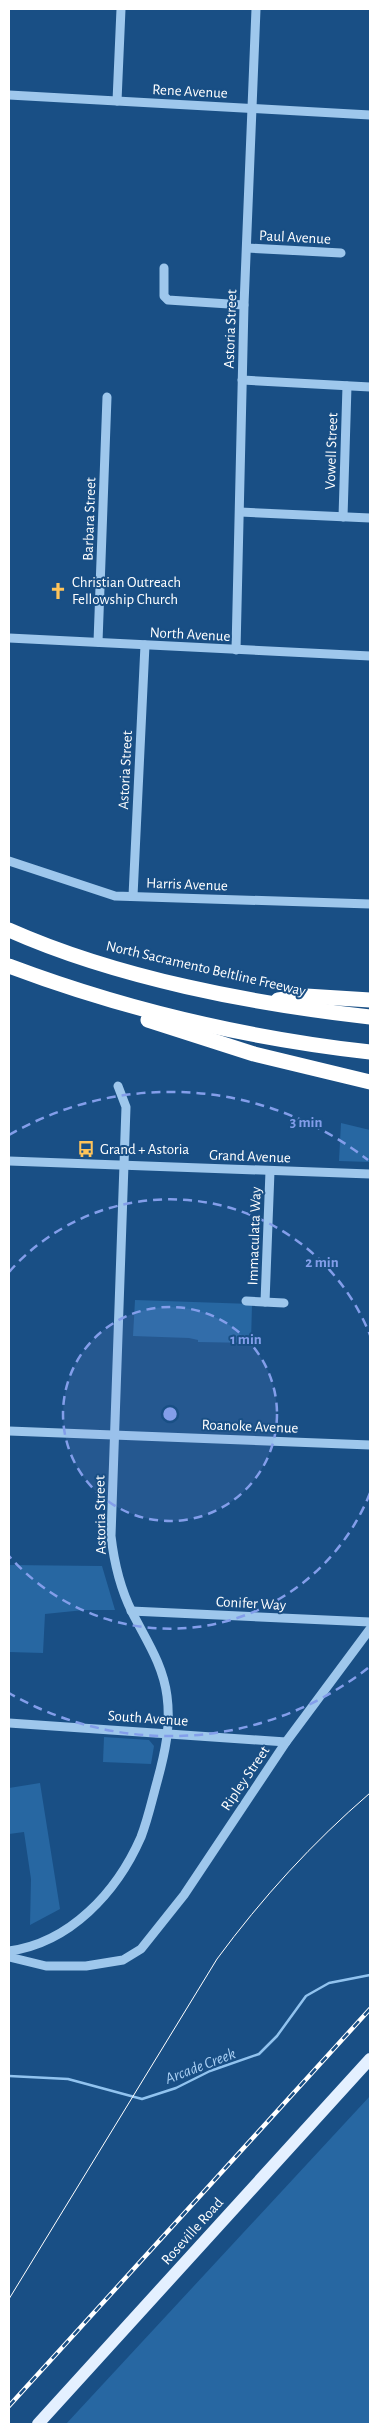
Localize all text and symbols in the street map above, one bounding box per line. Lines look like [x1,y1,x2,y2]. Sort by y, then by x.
street label: Rene Avenue [152,82,228,101]
street label: Paul Avenue [259,228,331,247]
street label: Astoria Street [222,289,239,369]
street label: Vowell Street [323,412,340,490]
street label: Barbara Street [81,477,98,561]
place label: Christian Outreach Fellowship Church [72,575,181,607]
church icon: Christian Outreach Fellowship Church [48,581,68,601]
street label: North Avenue [149,625,231,644]
street label: Astoria Street [116,730,135,810]
street label: Harris Avenue [146,876,228,893]
street label: North Sacramento Beltline Freeway [105,938,308,999]
text: 3 min [290,1115,322,1130]
bus stop icon: Grand + Astoria [76,1139,96,1159]
place label: Grand + Astoria [100,1142,189,1157]
street label: Grand Avenue [209,1148,291,1165]
street label: Immaculata Way [245,1186,264,1286]
text: 2 min [305,1255,339,1270]
text: 1 min [230,1332,262,1347]
centre of rings [161,1405,179,1423]
street label: Roanoke Avenue [201,1417,299,1436]
street label: Astoria Street [92,1475,109,1555]
street label: Conifer Way [215,1594,287,1613]
street label: South Avenue [107,1708,189,1729]
street label: Ripley Street [218,1743,273,1813]
water label: Arcade Creek [162,2045,238,2087]
street label: Roseville Road [159,2195,226,2268]

